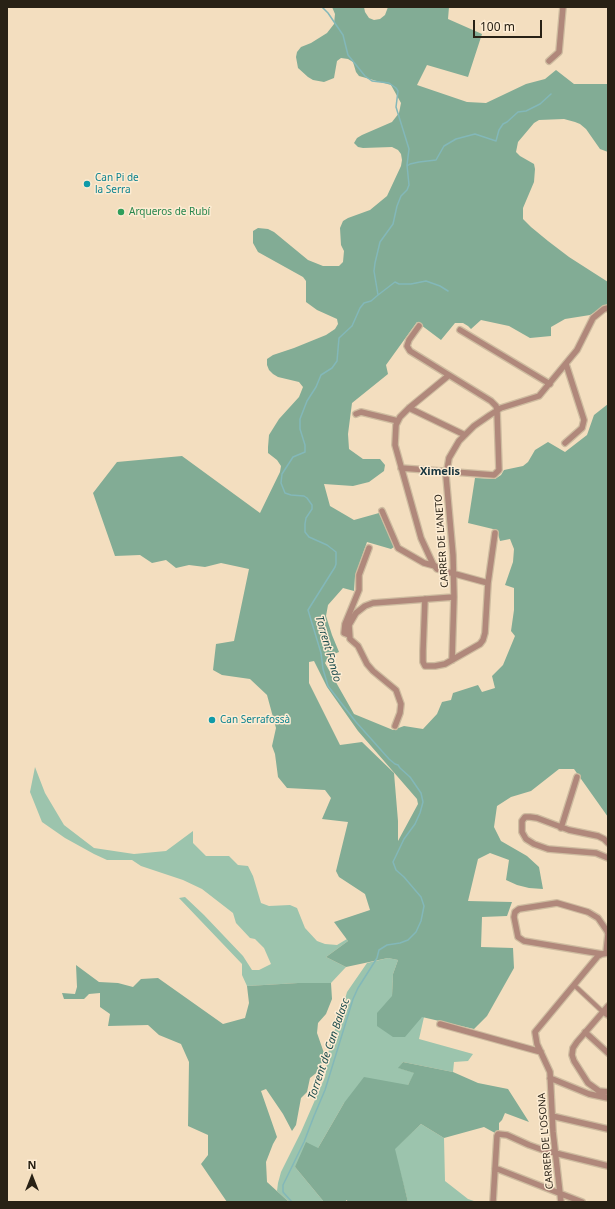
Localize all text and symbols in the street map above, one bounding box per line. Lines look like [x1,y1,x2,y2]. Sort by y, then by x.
scale bar [475,12,544,38]
text: 100 m [480,18,515,35]
place label: Can Pi de la Serra [95,172,139,196]
marker: Can Pi de la Serra [82,179,92,189]
place label: Arqueros de Rubí [129,206,210,218]
marker: Arqueros de Rubí [116,207,126,217]
district label: Ximelis [420,465,460,479]
street label: CARRER DE L'ANETO [433,494,451,588]
water label: Torrent Fondo [312,614,344,684]
place label: Can Serrafossà [220,714,290,726]
marker: Can Serrafossà [207,715,217,725]
water label: Torrent de Can Balasc [305,997,353,1101]
street label: CARRER DE L'OSONA [536,1092,556,1190]
north arrow [12,1157,52,1197]
text: N [28,1157,36,1172]

